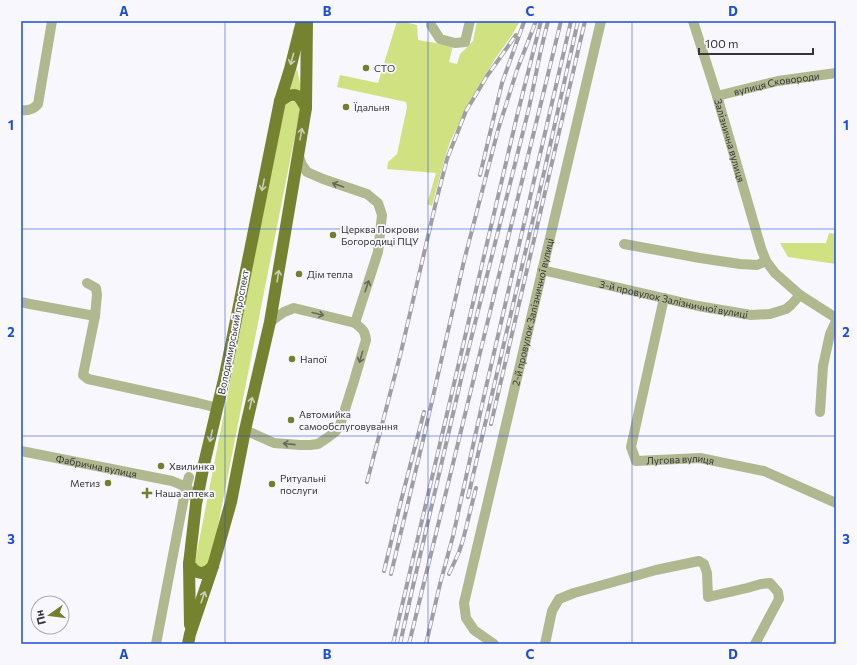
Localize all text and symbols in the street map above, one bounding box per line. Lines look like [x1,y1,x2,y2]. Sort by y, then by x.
text: A [119,3,129,19]
text: B [323,3,332,19]
text: C [526,3,535,19]
text: D [728,3,738,19]
scale bar [699,30,813,56]
text: 100 m [705,36,739,50]
one-way arrow [288,52,296,65]
place label: СТО [374,62,395,74]
marker: СТО [361,63,371,73]
street label: вулиця Сковороди [732,69,820,98]
street label: Залізнична вулиця [712,97,748,184]
place label: Їдальня [353,101,390,113]
marker: Їдальня [341,102,351,112]
text: 1 [8,117,14,133]
text: 1 [843,117,849,133]
one-way arrow [298,128,306,141]
one-way arrow [258,178,266,191]
one-way arrow [333,180,345,188]
place label: Церква Покрови Богородиці ПЦУ [341,223,419,247]
marker: Церква Покрови Богородиці ПЦУ [328,230,338,240]
street label: 2-й провулок Залізничної вулиці [509,237,556,387]
street label: Володимирський проспект [215,268,251,395]
place label: Дім тепла [307,268,353,280]
marker: Дім тепла [294,269,304,279]
one-way arrow [274,270,282,283]
street label: 3-й провулок Залізничної вулиці [598,277,749,320]
one-way arrow [364,280,371,293]
one-way arrow [311,311,324,318]
text: 2 [7,324,15,340]
text: 2 [842,324,850,340]
one-way arrow [357,350,364,363]
place label: Напої [300,353,327,365]
marker: Напої [287,354,297,364]
one-way arrow [248,397,256,410]
place label: Автомийка самообслуговування [299,408,398,432]
marker: Автомийка самообслуговування [286,415,296,425]
one-way arrow [207,429,214,442]
one-way arrow [283,440,296,448]
street label: Фабрична вулиця [55,452,138,480]
street label: Лугова вулиця [646,452,715,467]
place label: Хвилинка [169,460,215,472]
marker: Хвилинка [156,461,166,471]
place label: Ритуальні послуги [280,472,326,496]
place label: Метиз [70,477,100,489]
marker: Метиз [103,478,113,488]
marker: Ритуальні послуги [267,479,277,489]
place label: Наша аптека [155,487,214,499]
marker: Наша аптека [142,488,152,498]
text: 3 [7,531,15,547]
text: 3 [842,531,850,547]
one-way arrow [199,591,207,603]
north arrow [30,595,70,635]
text: Пн [32,609,48,626]
text: A [119,646,129,662]
text: B [323,646,332,662]
text: C [526,646,535,662]
text: D [728,646,738,662]

